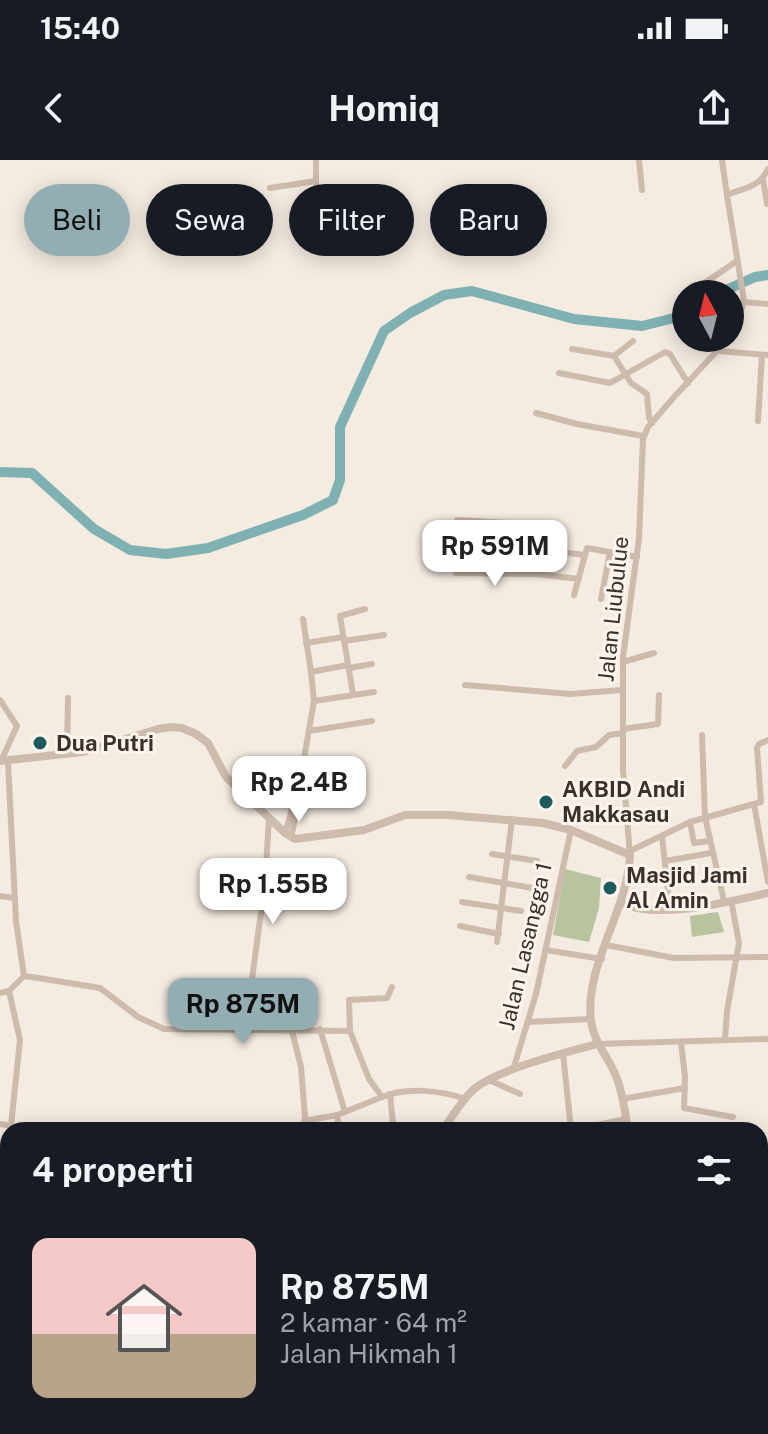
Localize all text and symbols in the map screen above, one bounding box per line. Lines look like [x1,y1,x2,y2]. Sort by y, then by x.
text: 15:40 [40,10,120,46]
icon: back [32,86,76,130]
icon: share [692,86,736,130]
text: Homiq [328,87,440,129]
chip: Beli [24,184,130,256]
chip: Sewa [146,184,273,256]
chip: Filter [289,184,414,256]
chip: Baru [430,184,547,256]
north arrow [672,280,744,352]
map controls [672,280,744,352]
pin: Rp 591M [421,520,569,588]
text: Rp 591M [440,530,550,561]
street label: Jalan Liubulue [592,535,634,683]
place label: Dua Putri [56,730,154,756]
marker: Dua Putri [31,734,49,752]
pin: Rp 2.4B [225,756,373,824]
text: Rp 2.4B [250,766,348,797]
place label: AKBID Andi Makkasau [562,776,685,827]
marker: AKBID Andi Makkasau [537,793,555,811]
pin: Rp 1.55B [190,858,356,926]
street label: Jalan Lasangga 1 [493,860,557,1032]
place label: Masjid Jami Al Amin [626,862,748,913]
text: Rp 1.55B [218,868,328,899]
marker: Masjid Jami Al Amin [601,879,619,897]
pin: Rp 875M [169,978,317,1046]
text: Rp 875M [186,988,300,1019]
icon: filters [692,1148,736,1192]
text: 4 properti [32,1150,193,1190]
text: Rp 875M [280,1267,429,1307]
icon: home [96,1270,192,1366]
text: 2 kamar · 64 m² [280,1307,467,1338]
text: Jalan Hikmah 1 [280,1338,458,1369]

